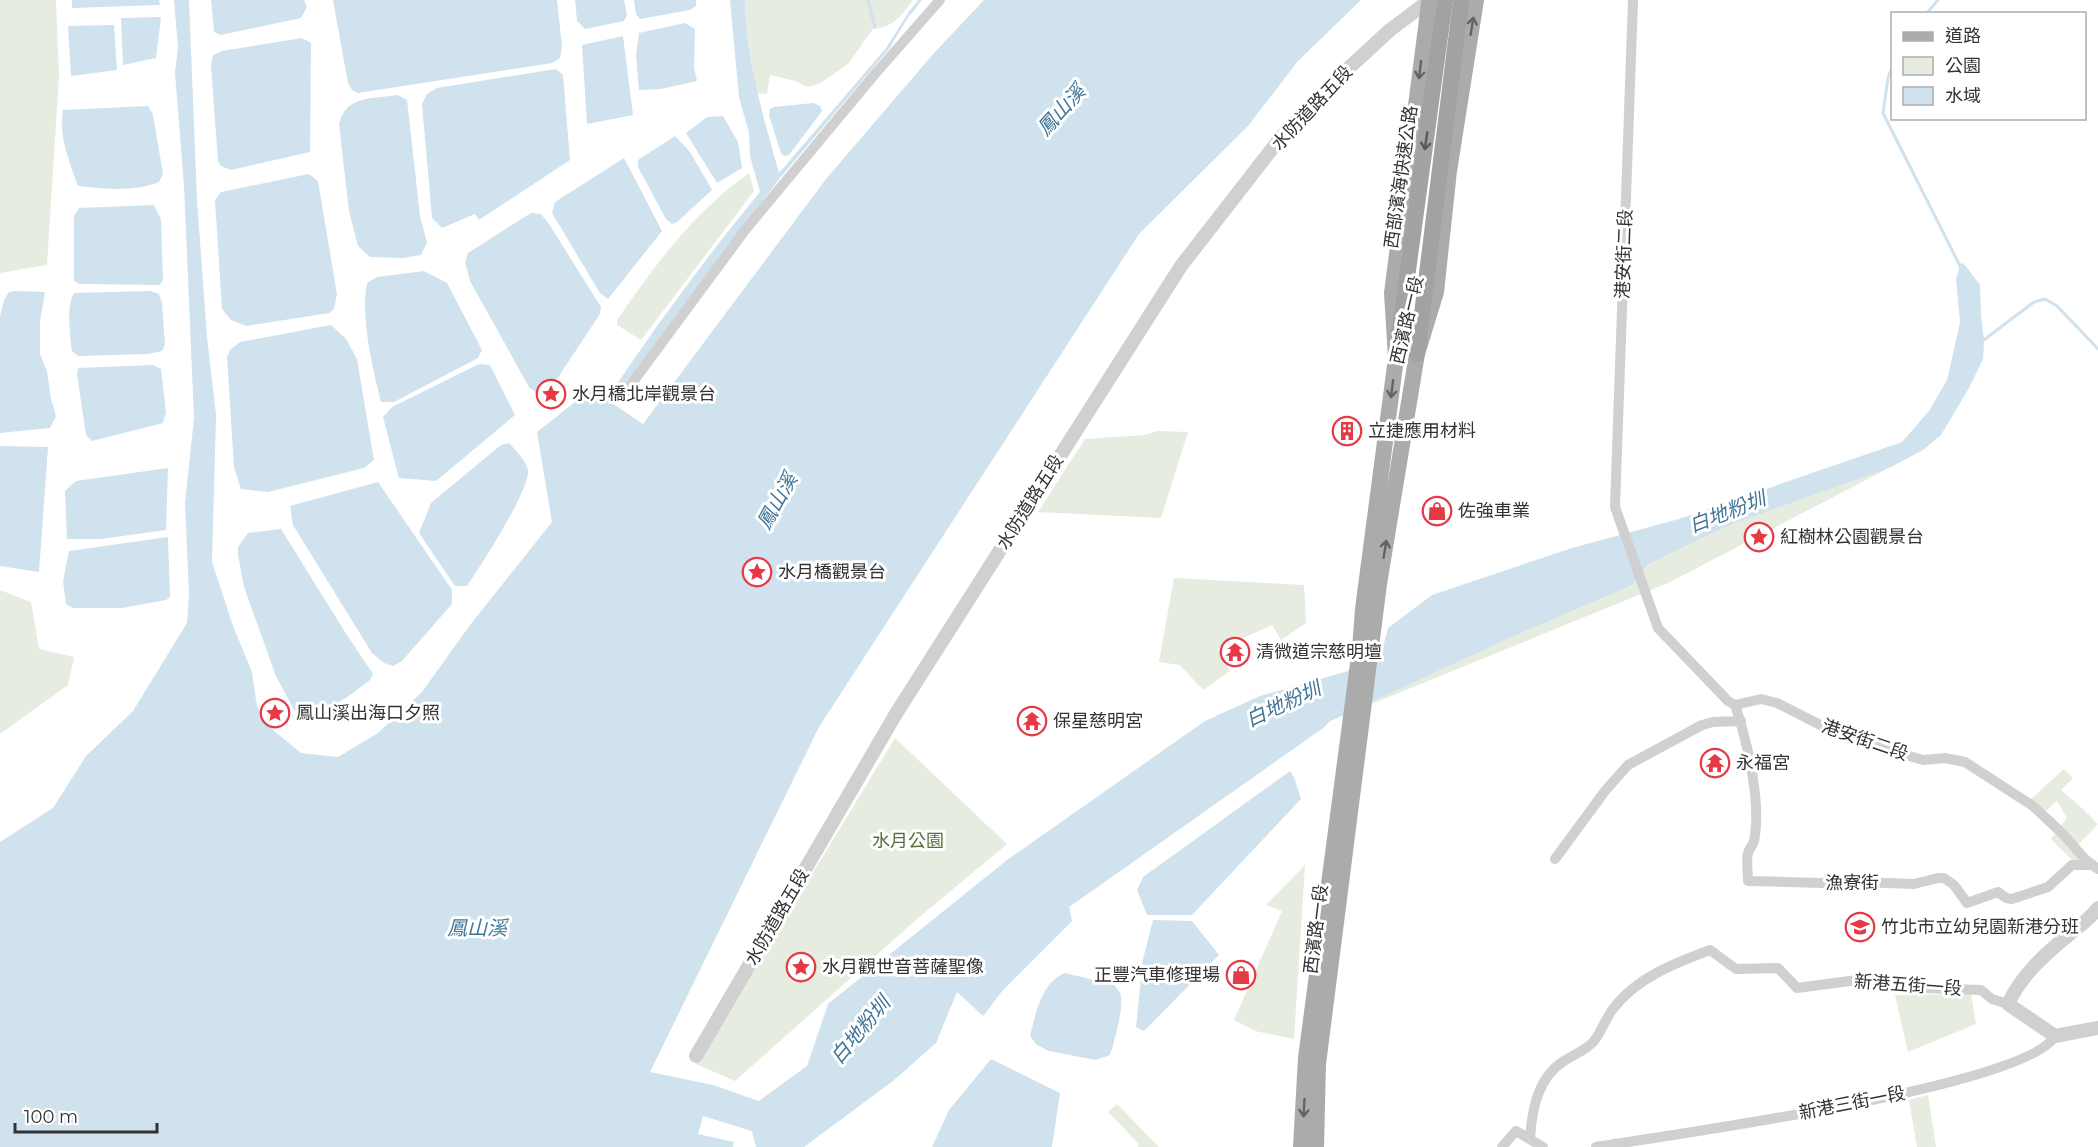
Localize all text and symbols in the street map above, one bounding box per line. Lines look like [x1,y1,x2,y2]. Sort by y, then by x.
legend [1891,12,2086,120]
one-way arrow [1466,17,1477,36]
text: 道路 [1945,25,1981,47]
text: 公園 [1945,55,1981,77]
one-way arrow [1415,59,1426,79]
street label: 水防道路五段 [1267,61,1357,155]
water label: 鳳山溪 [1032,77,1092,140]
text: 水域 [1945,85,1981,107]
street label: 西部濱海快速公路 [1380,104,1422,250]
one-way arrow [1420,131,1431,151]
street label: 港安街二段 [1611,209,1637,299]
street label: 西濱路一段 [1386,274,1428,366]
place icon: 水月橋北岸觀景台 [535,378,567,410]
one-way arrow [1386,378,1397,398]
place label: 水月橋北岸觀景台 [572,383,716,405]
building icon: 立捷應用材料 [1331,415,1363,447]
place label: 立捷應用材料 [1368,420,1476,442]
street label: 水防道路五段 [992,450,1068,554]
water label: 鳳山溪 [752,466,803,533]
water label: 白地粉圳 [1685,485,1771,538]
shop icon: 佐強車業 [1421,495,1453,527]
place label: 佐強車業 [1458,500,1530,522]
place icon: 紅樹林公園觀景台 [1743,521,1775,553]
place label: 紅樹林公園觀景台 [1780,526,1924,548]
one-way arrow [1380,540,1391,560]
place icon: 水月橋觀景台 [741,556,773,588]
place label: 水月橋觀景台 [778,561,886,583]
temple icon: 清微道宗慈明壇 [1219,636,1251,668]
place label: 清微道宗慈明壇 [1256,641,1382,663]
water label: 白地粉圳 [1242,675,1327,732]
place icon: 鳳山溪出海口夕照 [259,697,291,729]
place label: 鳳山溪出海口夕照 [296,702,440,724]
temple icon: 保星慈明宮 [1016,705,1048,737]
place label: 保星慈明宮 [1053,710,1143,732]
street label: 港安街二段 [1819,715,1911,765]
temple icon: 永福宮 [1699,747,1731,779]
place label: 永福宮 [1736,752,1790,774]
park label: 水月公園 [872,830,944,852]
street label: 水防道路五段 [740,865,814,969]
street label: 漁寮街 [1825,872,1879,894]
street label: 西濱路一段 [1300,883,1332,975]
school or university icon: 竹北市立幼兒園新港分班 [1844,911,1876,943]
water label: 鳳山溪 [447,916,510,940]
place label: 竹北市立幼兒園新港分班 [1881,916,2079,938]
place icon: 水月觀世音菩薩聖像 [785,951,817,983]
place label: 水月觀世音菩薩聖像 [822,956,984,978]
shop icon: 正豐汽車修理場 [1225,959,1257,991]
place label: 正豐汽車修理場 [1094,964,1220,986]
street label: 新港五街一段 [1853,970,1963,1000]
water label: 白地粉圳 [825,989,897,1068]
street label: 新港三街一段 [1797,1082,1907,1124]
scale bar [15,1096,158,1134]
one-way arrow [1298,1097,1309,1117]
text: 100 m [24,1106,78,1128]

